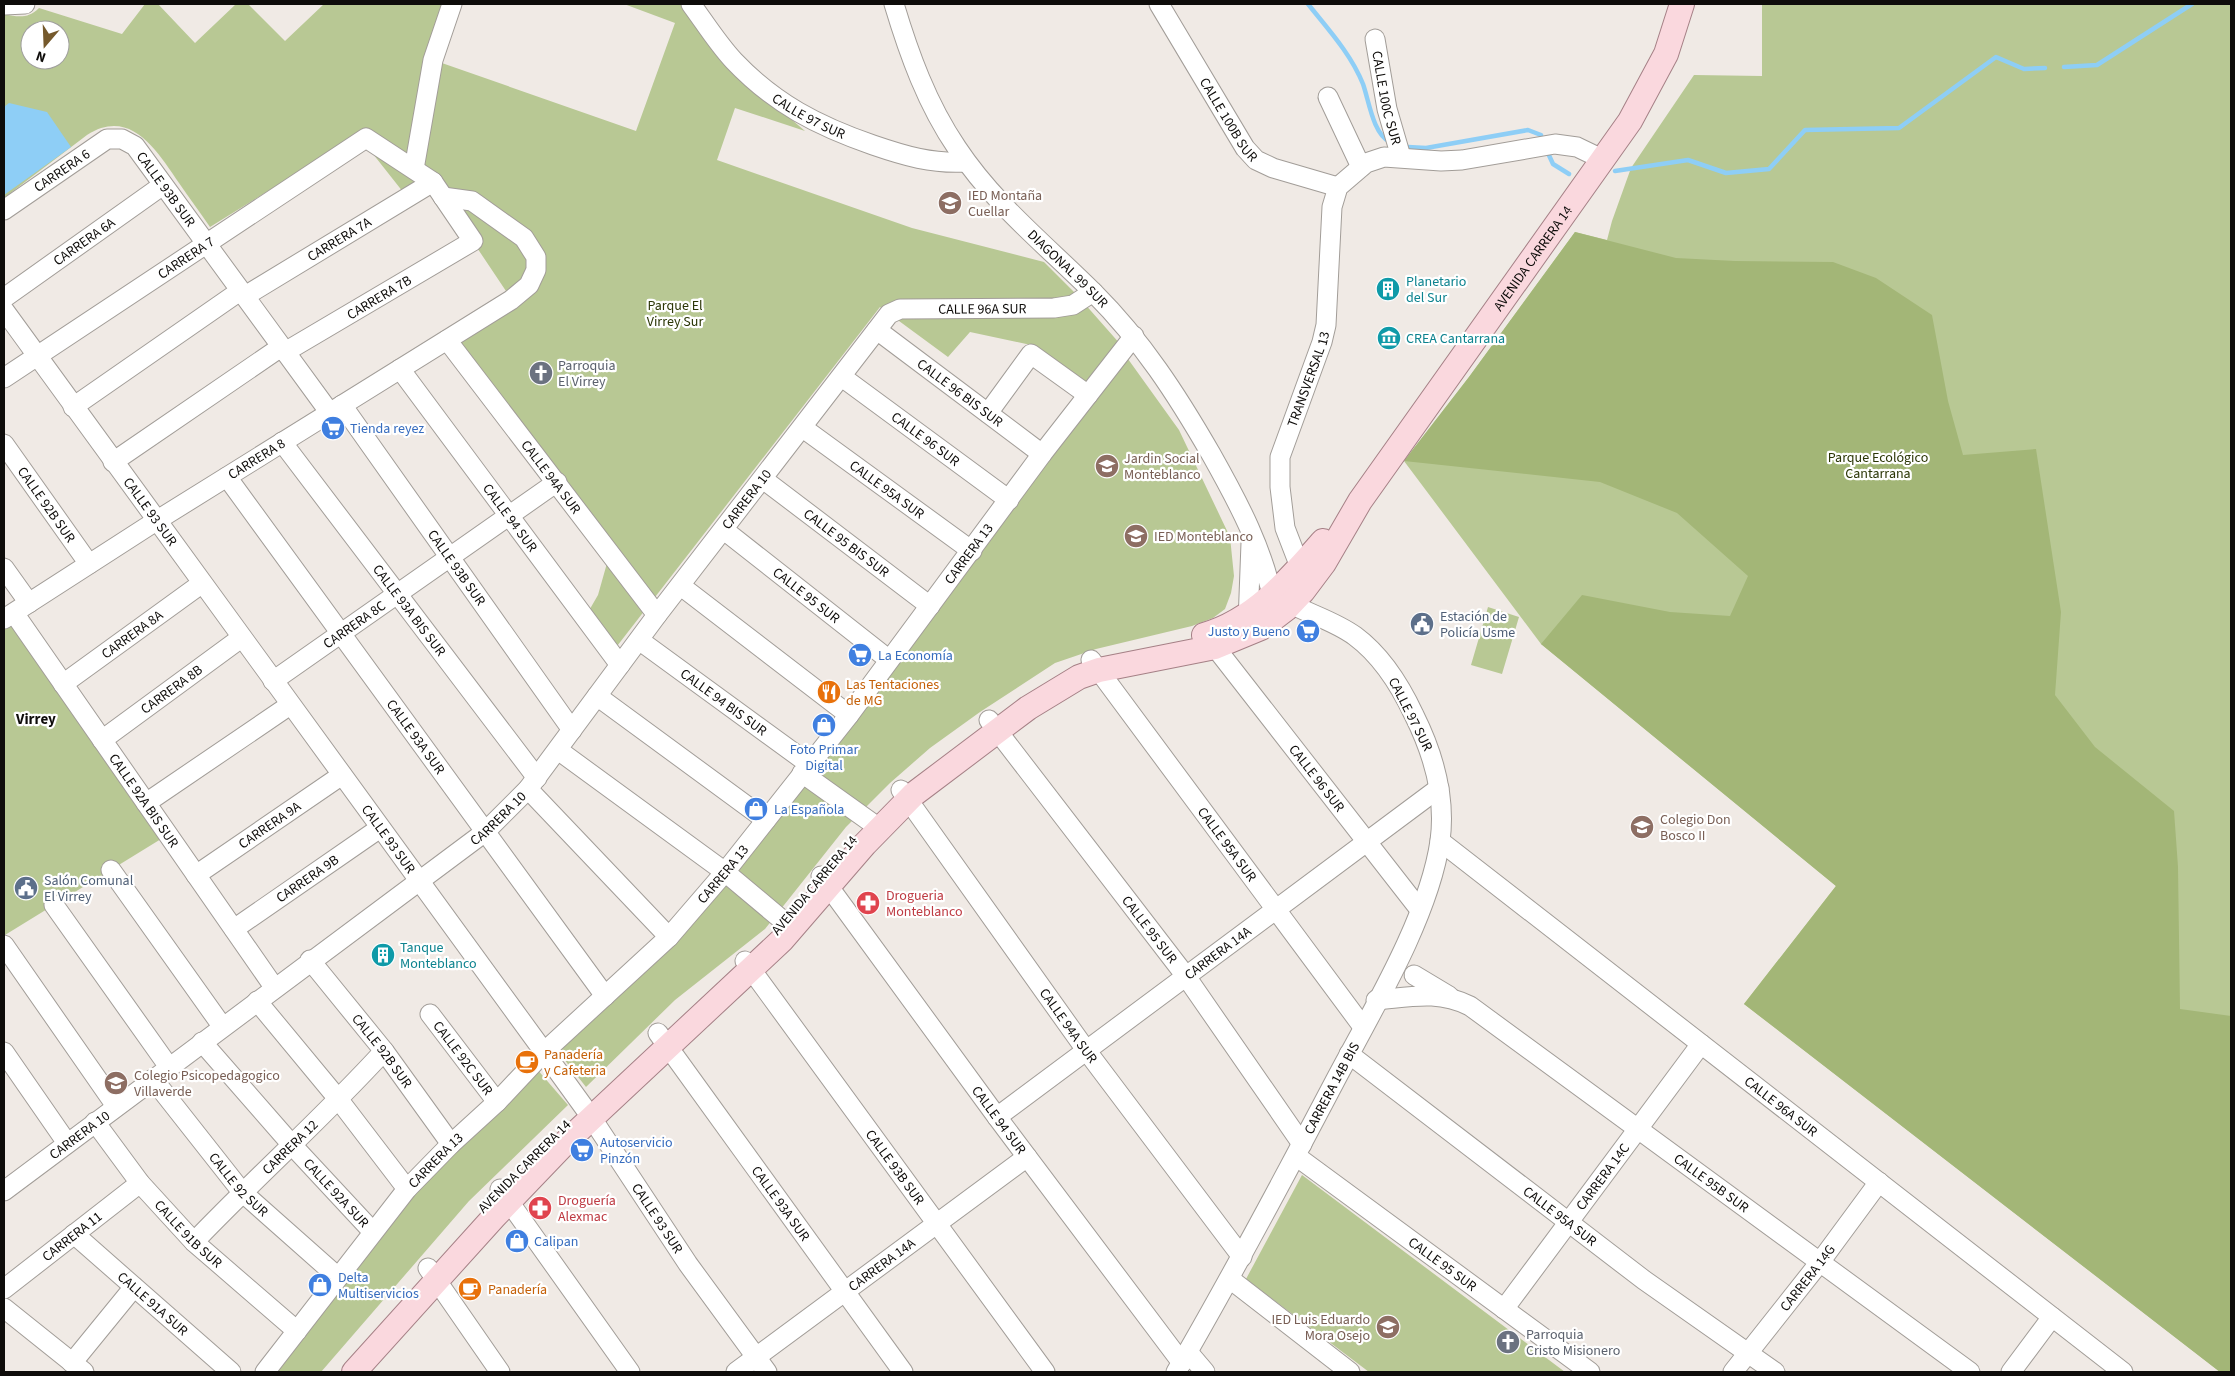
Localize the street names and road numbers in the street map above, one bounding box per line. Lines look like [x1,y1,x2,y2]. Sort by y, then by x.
street label: CALLE 100C SUR [1366,49,1406,147]
street label: CALLE 100B SUR [1194,74,1262,167]
street label: CALLE 97 SUR [768,89,848,145]
street label: CARRERA 6 [30,145,94,198]
street label: CALLE 93B SUR [131,148,200,231]
street label: AVENIDA CARRERA 14 [1489,202,1578,315]
street label: CARRERA 7A [304,212,376,267]
street label: CARRERA 6A [49,213,120,271]
street label: DIAGONAL 99 SUR [1022,226,1112,313]
street label: CARRERA 7 [154,232,219,284]
street label: CARRERA 7B [343,271,416,325]
street label: CALLE 96A SUR [938,299,1027,320]
street label: TRANSVERSAL 13 [1283,329,1335,430]
street label: CALLE 96 BIS SUR [912,354,1007,432]
street label: CALLE 96 SUR [887,408,964,471]
street label: CARRERA 8 [224,434,289,485]
street label: CALLE 94A SUR [516,436,585,518]
street label: CALLE 95A SUR [845,456,928,524]
street label: CALLE 92B SUR [12,463,80,547]
street label: CARRERA 10 [717,465,777,534]
street label: CALLE 93 SUR [118,473,182,550]
street label: CALLE 94 SUR [477,480,542,556]
street label: CALLE 95 BIS SUR [799,504,893,582]
street label: CARRERA 13 [940,520,998,589]
street label: CALLE 93B SUR [422,526,490,610]
street label: CALLE 93A BIS SUR [367,561,450,661]
street label: CALLE 95 SUR [768,563,844,629]
street label: CARRERA 8C [319,596,390,654]
street label: CARRERA 8A [97,606,168,664]
street label: CARRERA 8B [137,660,207,719]
street label: CALLE 94 BIS SUR [676,664,771,741]
street label: CALLE 97 SUR [1383,674,1437,755]
street label: CALLE 93A SUR [381,695,449,779]
street label: CALLE 96 SUR [1284,741,1349,817]
street label: CALLE 92A BIS SUR [104,750,183,852]
street label: CARRERA 10 [466,787,531,851]
street label: CARRERA 9A [235,797,306,854]
street label: CALLE 93 SUR [356,801,420,878]
street label: CALLE 95A SUR [1192,803,1261,886]
street label: AVENIDA CARRERA 14 [767,831,863,940]
street label: CARRERA 13 [693,841,754,909]
street label: CARRERA 9B [272,850,343,908]
street label: CALLE 95 SUR [1117,892,1182,968]
street label: CARRERA 14A [1181,922,1256,985]
street label: CALLE 94A SUR [1034,984,1102,1068]
street label: CALLE 92B SUR [347,1010,417,1092]
street label: CALLE 92C SUR [428,1017,497,1100]
street label: CARRERA 14B BIS [1300,1039,1365,1138]
street label: CALLE 96A SUR [1739,1072,1821,1142]
street label: CALLE 94 SUR [966,1082,1031,1159]
street label: CARRERA 10 [45,1106,114,1165]
street label: CARRERA 12 [258,1116,323,1180]
street label: AVENIDA CARRERA 14 [474,1116,576,1218]
street label: CALLE 93B SUR [860,1126,929,1209]
street label: CARRERA 13 [404,1129,468,1193]
street label: CARRERA 14C [1572,1139,1635,1215]
street label: CALLE 92 SUR [204,1149,272,1222]
street label: CALLE 95B SUR [1669,1149,1753,1218]
street label: CALLE 92A SUR [298,1154,373,1233]
street label: CALLE 93A SUR [746,1162,814,1245]
street label: CALLE 93 SUR [626,1179,687,1258]
street label: CALLE 95A SUR [1518,1182,1601,1251]
street label: CALLE 91B SUR [149,1196,226,1273]
street label: CARRERA 11 [38,1207,107,1267]
street label: CALLE 95 SUR [1404,1233,1481,1297]
street label: CARRERA 14A [845,1234,920,1297]
street label: CARRERA 14G [1776,1241,1841,1316]
street label: CALLE 91A SUR [112,1267,192,1341]

